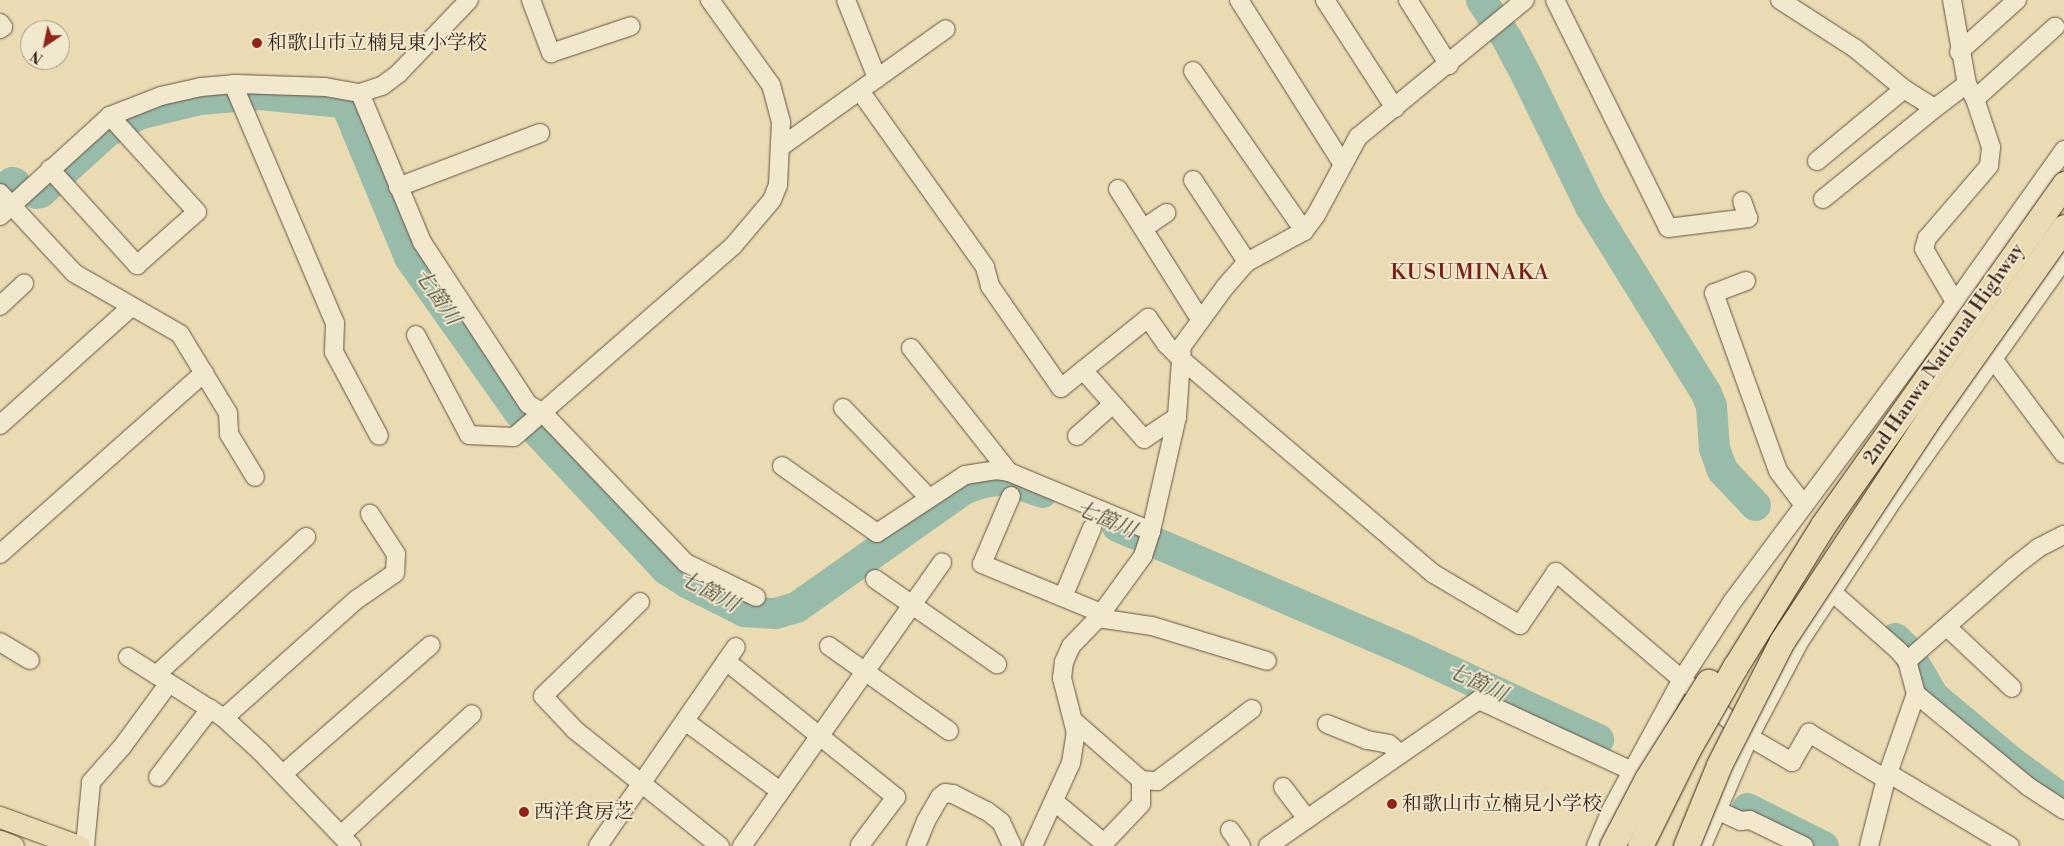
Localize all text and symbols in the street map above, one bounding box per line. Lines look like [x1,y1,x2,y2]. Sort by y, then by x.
north arrow [20,20,70,70]
place label: 和歌山市立楠見東小学校 [267,31,487,55]
marker: 和歌山市立楠見東小学校 [251,37,263,49]
text: N [28,46,47,67]
street label: 2nd Hanwa National Highway [1858,239,2030,469]
district label: KUSUMINAKA [1389,260,1551,286]
water label: 七箇川 [409,264,465,330]
water label: 七箇川 [1072,496,1140,544]
water label: 七箇川 [675,566,743,618]
water label: 七箇川 [1443,658,1511,708]
place label: 和歌山市立楠見小学校 [1402,792,1602,816]
marker: 和歌山市立楠見小学校 [1386,798,1398,810]
place label: 西洋食房芝 [534,800,634,824]
marker: 西洋食房芝 [518,806,530,818]

